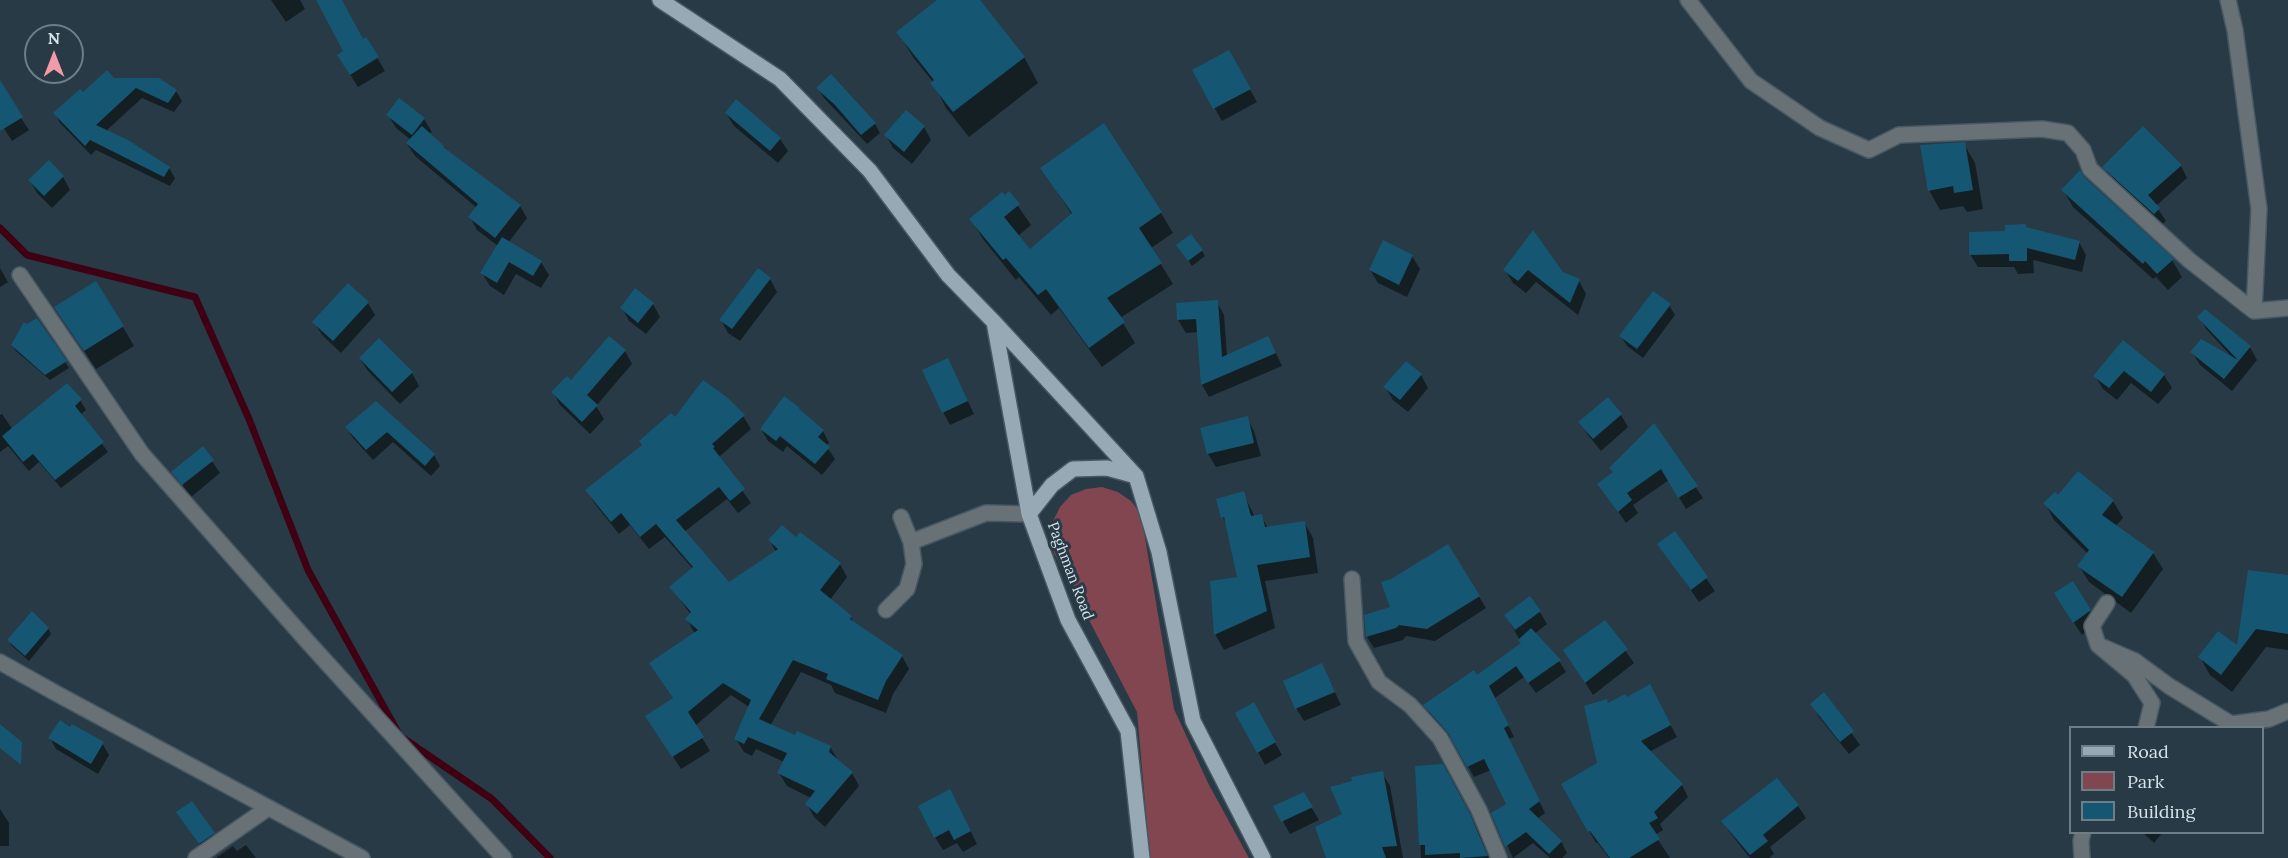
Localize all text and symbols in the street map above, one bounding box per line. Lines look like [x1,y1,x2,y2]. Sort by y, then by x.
north arrow [24,24,84,84]
text: N [48,28,60,48]
street label: Paghman Road [1043,520,1097,622]
legend [2069,726,2264,834]
text: Road [2127,740,2169,763]
text: Park [2127,770,2164,793]
text: Building [2127,800,2195,823]

